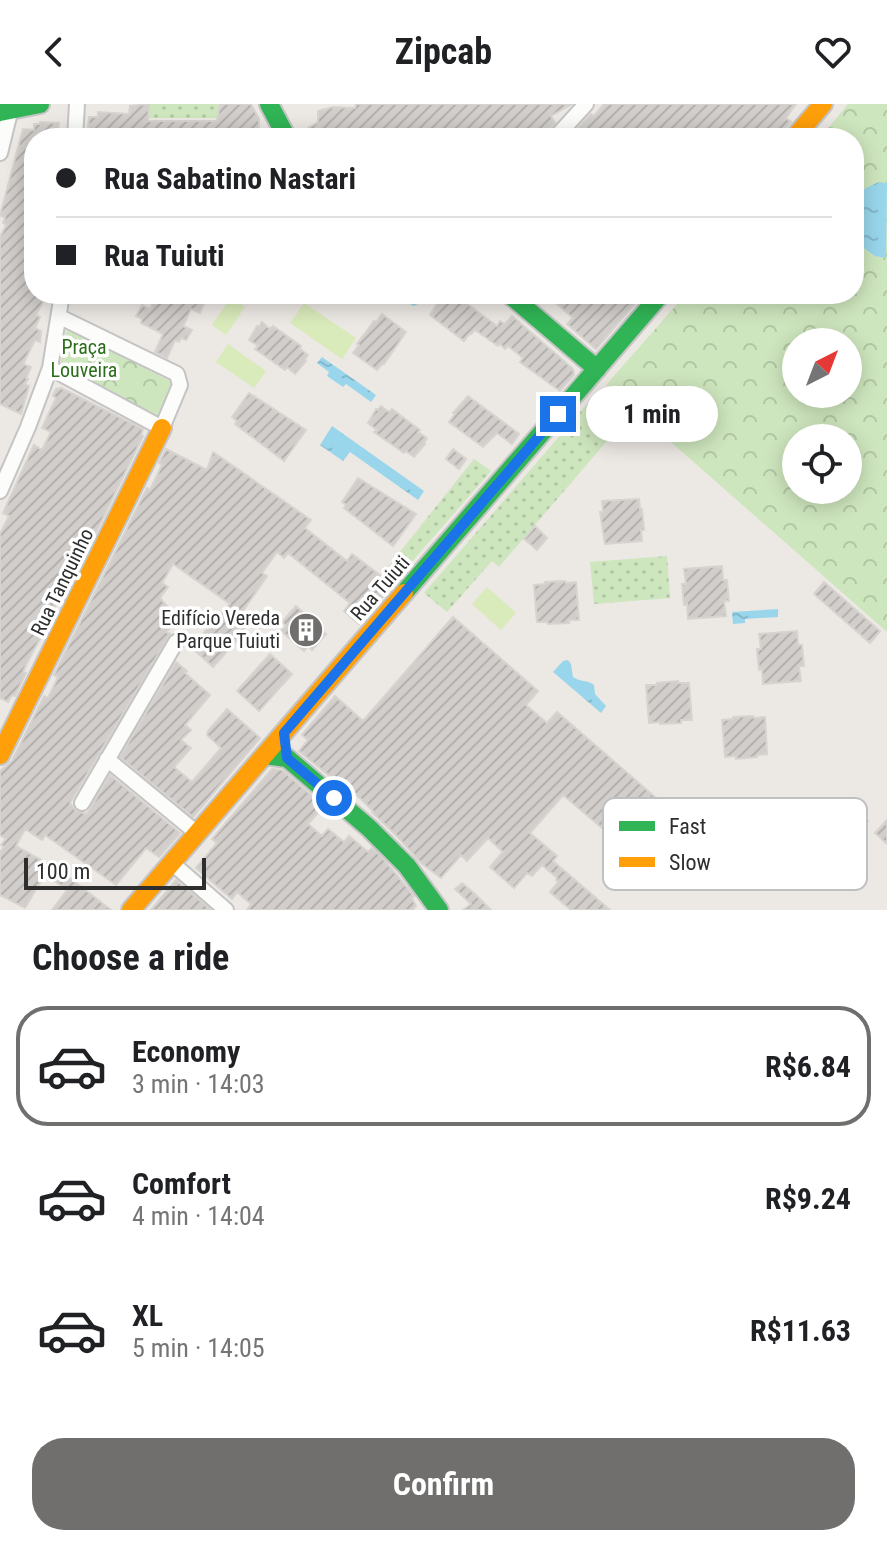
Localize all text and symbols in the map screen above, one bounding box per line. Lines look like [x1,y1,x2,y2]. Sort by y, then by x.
icon: back [32,30,76,74]
icon: heart [811,30,855,74]
text: Zipcab [395,31,492,73]
text: Rua Sabatino Nastari [104,161,356,196]
text: Rua Tuiuti [104,238,225,273]
north arrow [782,328,862,408]
map controls [782,328,862,504]
park label: Praça Louveira [51,335,117,382]
callout: 1 min [586,386,718,442]
route end [540,396,576,432]
text: 1 min [623,399,681,429]
button: locate [782,424,862,504]
street label: Rua Tanquinho [26,524,98,640]
street label: Rua Tuiuti [345,551,415,625]
place label: Edifício Vereda Parque Tuiuti [161,606,280,653]
building icon: Edifício Vereda Parque Tuiuti [287,611,325,649]
route start [316,780,352,816]
legend [603,798,867,890]
text: Fast [669,814,706,839]
text: Slow [669,850,711,875]
scale bar [24,854,206,890]
text: 100 m [36,859,90,884]
text: Choose a ride [32,937,229,979]
icon: car [36,1030,108,1102]
text: Economy [132,1034,240,1069]
text: R$6.84 [765,1049,851,1084]
text: 3 min · 14:03 [132,1069,265,1099]
icon: car [36,1162,108,1234]
text: Comfort [132,1166,231,1201]
text: R$9.24 [765,1181,851,1216]
text: 4 min · 14:04 [132,1201,265,1231]
icon: car [36,1294,108,1366]
text: XL [132,1298,163,1333]
text: R$11.63 [750,1313,851,1348]
text: 5 min · 14:05 [132,1333,265,1363]
button: Confirm [32,1438,855,1530]

